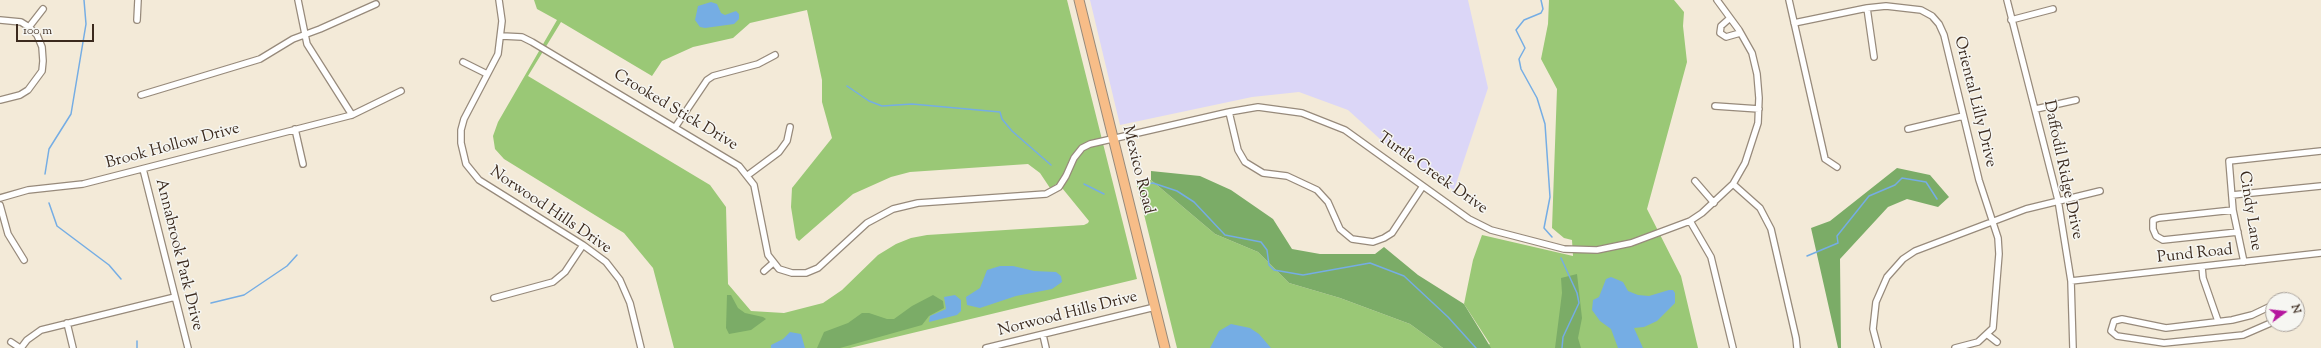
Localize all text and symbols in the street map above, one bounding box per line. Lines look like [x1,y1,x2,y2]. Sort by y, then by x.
scale bar [18,16,96,42]
text: 100 m [23,22,52,40]
street label: Oriental Lilly Drive [1948,34,2000,170]
street label: Crooked Stick Drive [609,66,741,156]
street label: Daffodil Ridge Drive [2038,99,2086,241]
street label: Brook Hollow Drive [104,120,242,174]
street label: Mexico Road [1117,124,1157,216]
street label: Turtle Creek Drive [1373,129,1491,219]
street label: Norwood Hills Drive [485,163,615,259]
street label: Cindy Lane [2233,170,2265,252]
street label: Annabrook Park Drive [150,177,206,333]
street label: Pund Road [2156,241,2234,269]
street label: Norwood Hills Drive [996,288,1140,342]
north arrow [2265,292,2305,332]
text: N [2287,303,2304,315]

